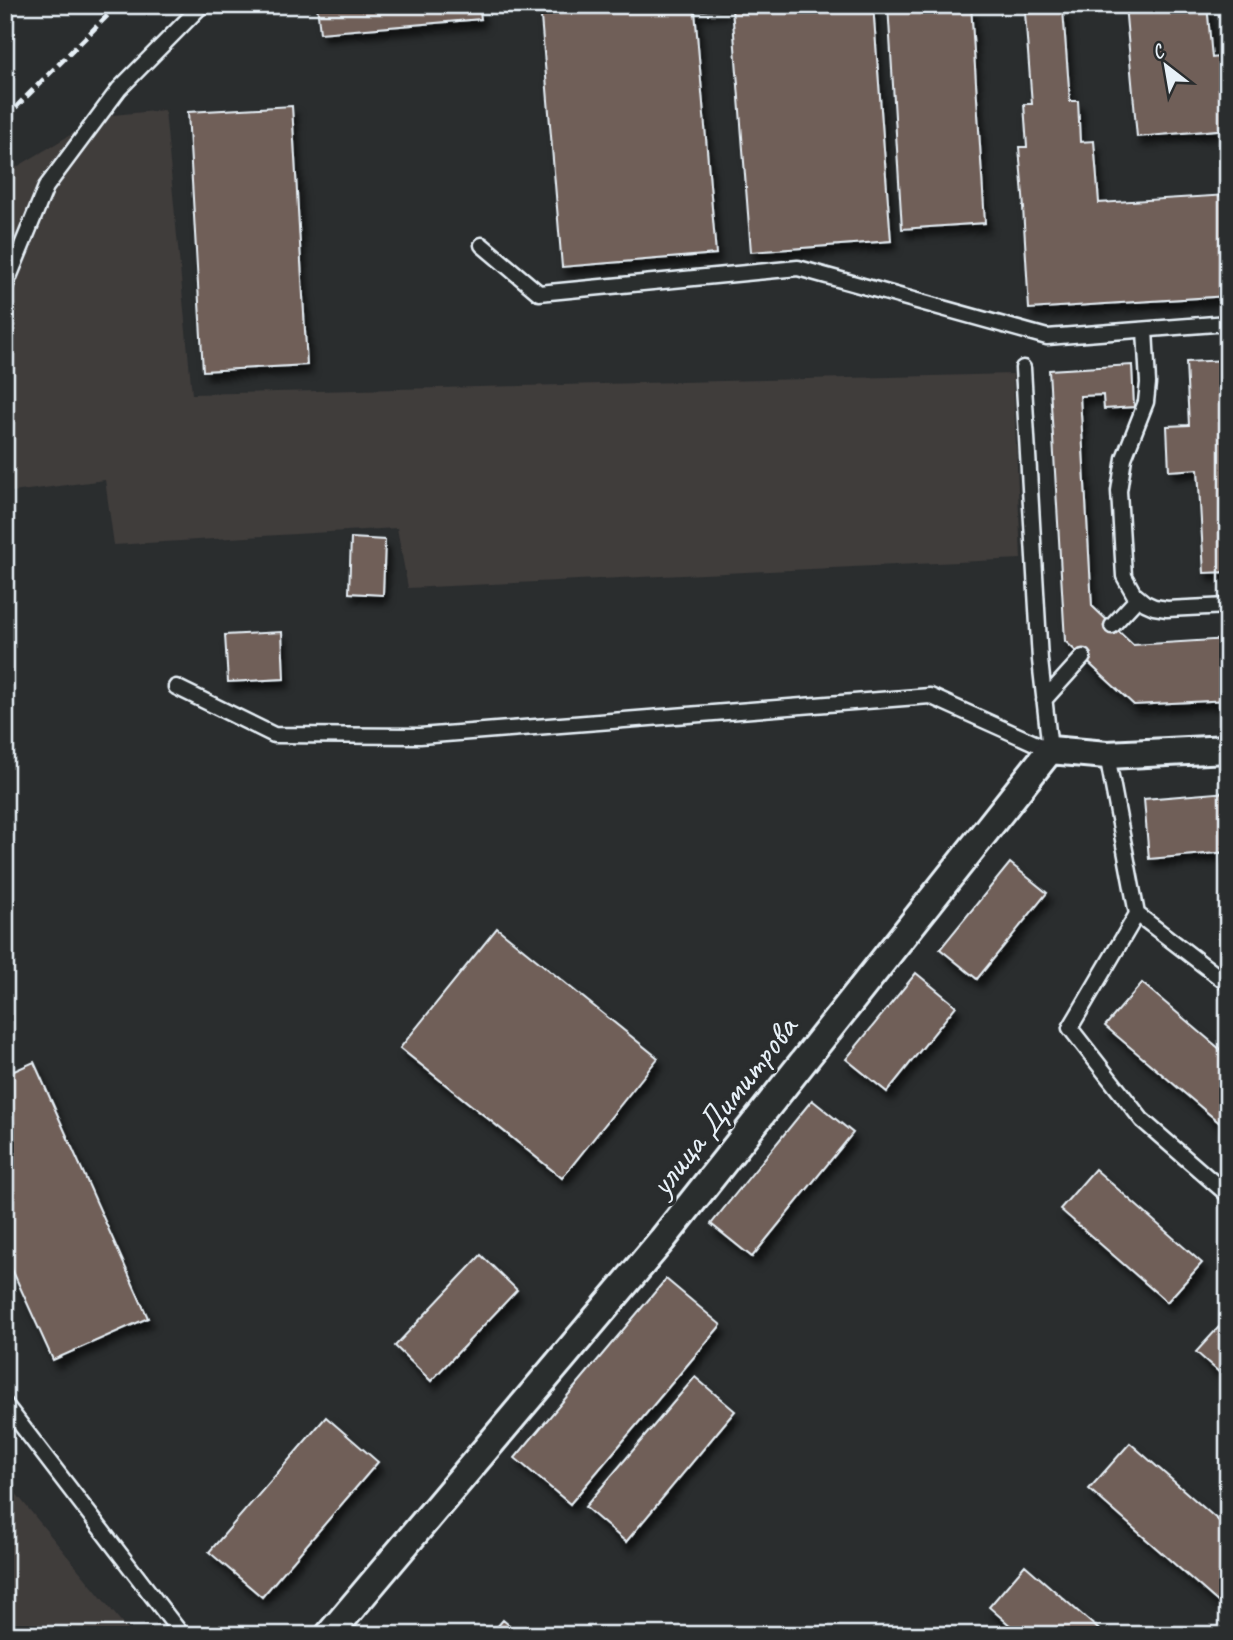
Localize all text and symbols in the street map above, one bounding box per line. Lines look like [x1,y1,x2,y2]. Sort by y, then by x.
north arrow [1132,32,1202,102]
text: С [1148,38,1170,65]
street label: улица Димитрова [637,1005,809,1207]

